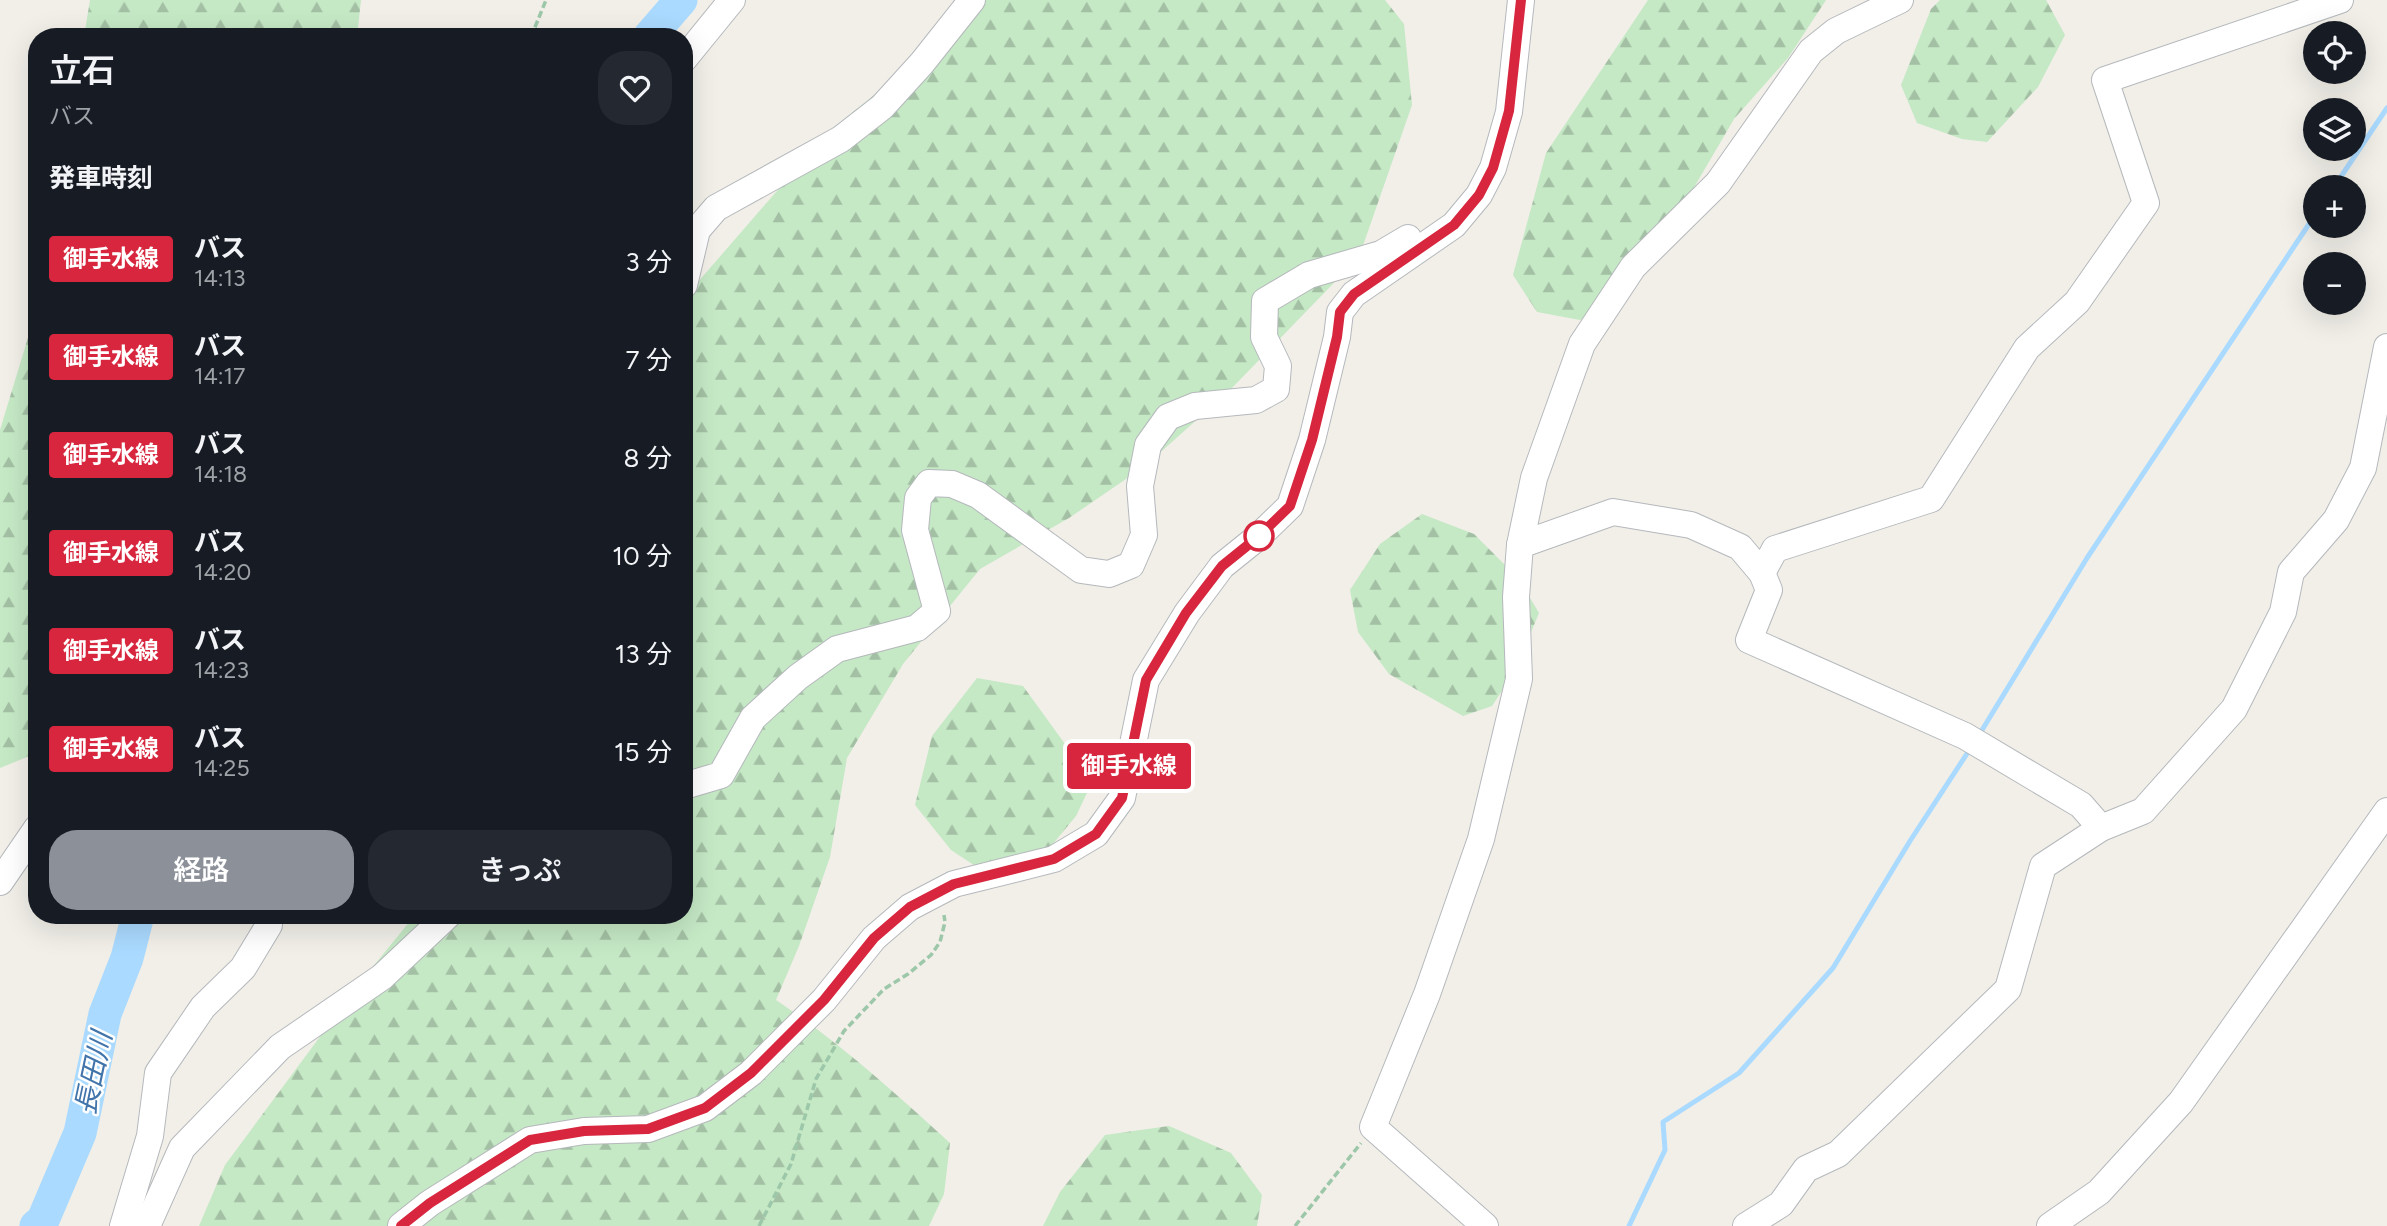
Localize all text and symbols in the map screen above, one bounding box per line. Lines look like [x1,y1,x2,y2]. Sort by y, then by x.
map controls [2303,21,2366,315]
button: locate [2303,21,2366,84]
text: 立石 [49,51,115,90]
button: heart [598,51,672,125]
button: layers [2303,98,2366,161]
text: バス [49,102,95,130]
text: 発車時刻 [49,162,153,194]
button: + [2303,175,2366,238]
text: バス [194,232,246,264]
text: 御手水線 [63,244,159,273]
text: 3 分 [625,246,672,278]
button: − [2303,252,2366,315]
text: 14:13 [194,264,246,292]
text: バス [194,330,246,362]
text: 御手水線 [63,342,159,371]
text: 7 分 [626,344,672,376]
text: 14:17 [194,362,245,390]
text: バス [194,428,246,460]
text: 御手水線 [63,440,159,469]
text: 8 分 [624,442,672,474]
text: 14:18 [194,460,247,488]
unlabelled marker [1244,521,1274,551]
text: バス [194,526,246,558]
text: 御手水線 [63,538,159,567]
text: 10 分 [612,540,672,572]
text: 14:20 [194,558,251,586]
text: バス [194,624,246,656]
text: 御手水線 [63,636,159,665]
text: 13 分 [615,638,672,670]
text: 14:23 [194,656,249,684]
text: バス [194,722,246,754]
text: 御手水線 [63,734,159,763]
text: 15 分 [614,736,672,768]
line badge: 御手水線 [1080,743,1178,789]
text: 御手水線 [1081,751,1177,780]
text: 14:25 [194,754,250,782]
button: 経路 [49,830,354,910]
button: きっぷ [368,830,672,910]
water label: 長田川 [68,1025,119,1118]

